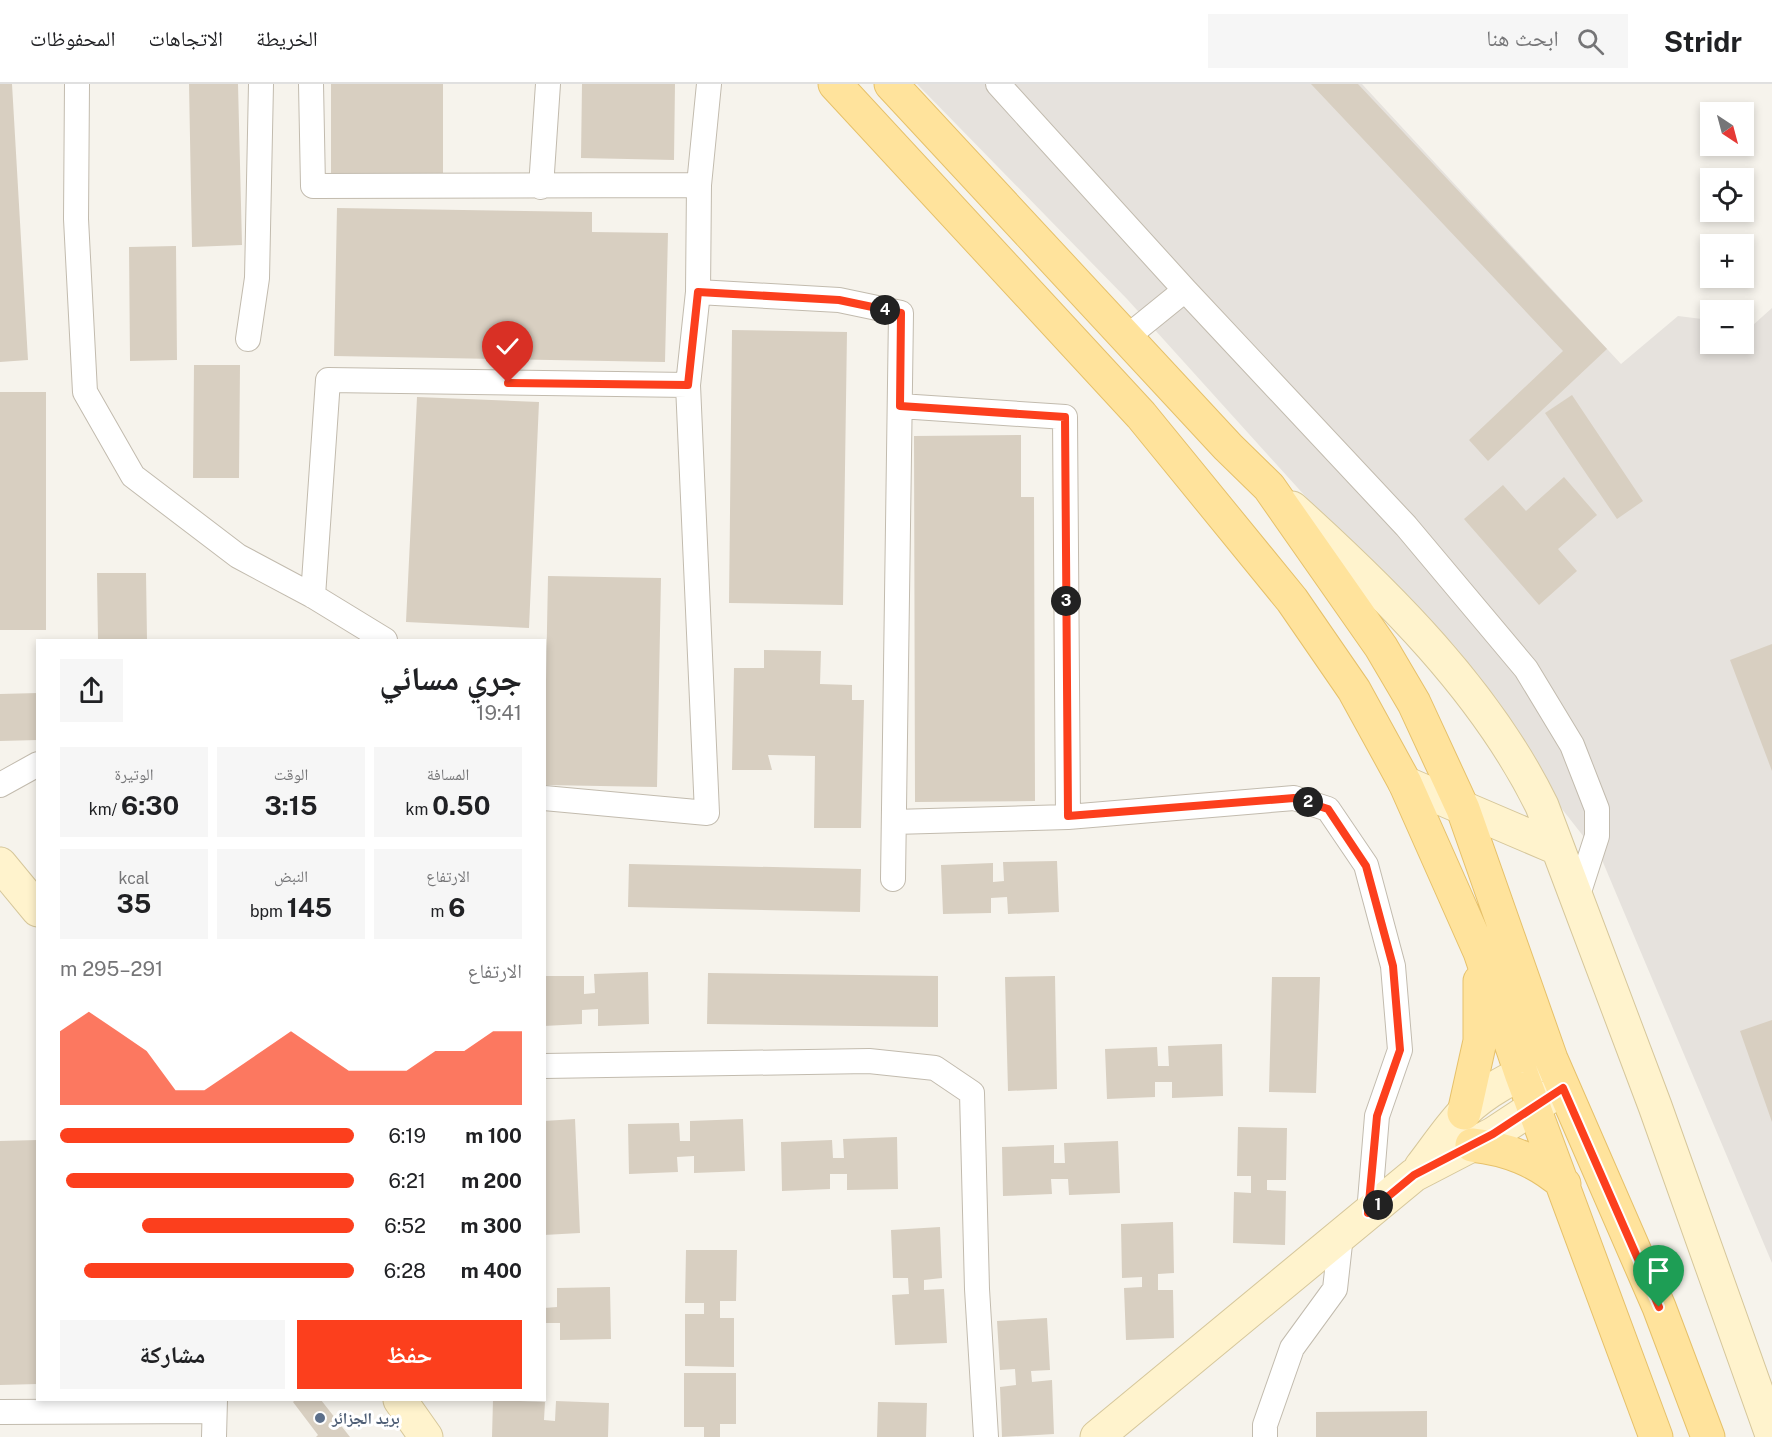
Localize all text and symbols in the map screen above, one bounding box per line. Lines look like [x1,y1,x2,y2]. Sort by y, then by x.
search box [1208,14,1628,68]
text: ابحث هنا [1486,25,1559,51]
icon: search [1574,25,1607,58]
text: Stridr [1664,25,1742,58]
text: المحفوظات [30,26,115,51]
text: الاتجاهات [148,26,223,51]
text: الخريطة [256,26,318,51]
north arrow [1700,102,1754,156]
map controls [1700,102,1754,354]
button: locate [1700,168,1754,222]
button: + [1700,234,1754,288]
pin: 4 [870,295,900,325]
text: 4 [880,300,890,319]
button: − [1700,300,1754,354]
pin [482,321,533,383]
icon: check [491,330,524,363]
pin: 3 [1051,586,1081,616]
text: 3 [1061,591,1071,610]
button: share [60,659,123,722]
text: جري مسائي [379,659,522,697]
text: 19:41 [476,701,522,725]
text: الوتيرة [115,765,153,784]
text: الوقت [274,765,308,784]
text: المسافة [427,765,469,784]
pin: 2 [1293,787,1323,817]
text: 6:30 [121,790,179,821]
text: 3:15 [265,790,317,821]
text: 0.50 [432,790,490,821]
text: 2 [1303,792,1313,811]
text: /km [89,800,121,819]
text: km [406,800,432,819]
text: النبض [274,867,308,886]
text: الارتفاع [426,867,470,886]
text: kcal [119,869,149,888]
text: 35 [117,888,151,919]
text: 145 [287,892,332,923]
text: 6 [448,892,465,923]
text: bpm [250,902,287,921]
text: m [431,902,448,921]
text: 291–295 m [60,957,163,981]
text: الارتفاع [467,959,522,983]
text: 6:19 [388,1124,426,1148]
text: 100 m [465,1124,522,1148]
text: 6:21 [389,1169,426,1193]
text: 200 m [461,1169,522,1193]
pin: 1 [1363,1190,1393,1220]
text: 1 [1375,1195,1381,1214]
text: 6:52 [384,1214,426,1238]
text: 300 m [461,1214,522,1238]
pin [1633,1245,1684,1307]
icon: arrive [1642,1254,1675,1287]
text: 6:28 [384,1259,426,1283]
text: 400 m [461,1259,522,1283]
button: مشاركة [60,1320,285,1389]
button: حفظ [297,1320,522,1389]
place label: بريد الجزائر [331,1409,400,1428]
marker: بريد الجزائر [313,1411,327,1425]

